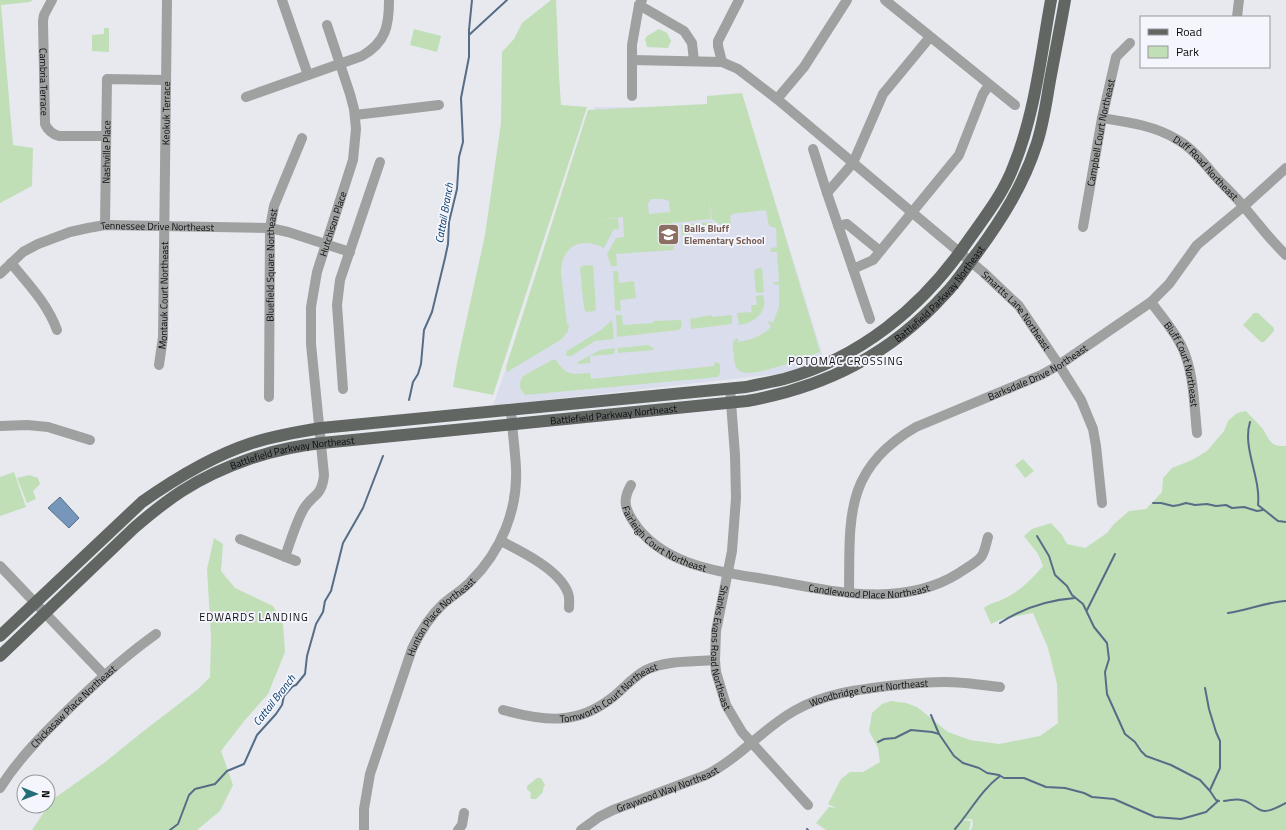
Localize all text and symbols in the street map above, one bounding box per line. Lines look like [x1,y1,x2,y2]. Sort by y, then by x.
legend [1140,16,1270,68]
text: Road [1176,22,1202,41]
text: Park [1176,42,1199,61]
street label: Cambria Terrace [36,48,52,116]
street label: Campbell Court Northeast [1083,77,1119,187]
street label: Keokuk Terrace [158,81,174,145]
street label: Nashville Place [99,120,114,184]
street label: Duff Road Northeast [1170,132,1242,204]
water label: Cattail Branch [431,181,457,244]
street label: Hutchison Place [315,190,350,259]
street label: Bluefield Square Northeast [262,207,281,322]
street label: Tennessee Drive Northeast [99,218,215,235]
school or university icon: Balls Bluff Elementary School [656,221,682,247]
place label: Balls Bluff Elementary School [684,221,765,248]
street label: Montauk Court Northeast [154,241,172,350]
street label: Battlefield Parkway Northeast [891,242,988,346]
street label: Smartts Lane Northeast [978,267,1054,354]
street label: Bluff Court Northeast [1160,318,1202,408]
street label: Barksdale Drive Northeast [986,340,1091,404]
district label: POTOMAC CROSSING [788,353,904,369]
street label: Battlefield Parkway Northeast [549,401,678,428]
street label: Battlefield Parkway Northeast [228,433,356,474]
street label: Fairleigh Court Northeast [618,504,708,576]
street label: Hunton Place Northeast [403,574,479,658]
street label: Candlewood Place Northeast [807,580,932,602]
street label: Shanks Evans Road Northeast [707,584,735,714]
district label: EDWARDS LANDING [199,609,309,625]
street label: Tomworth Court Northeast [559,659,660,727]
street label: Chickasaw Place Northeast [27,661,120,752]
water label: Cattail Branch [249,671,299,729]
street label: Woodbridge Court Northeast [807,675,929,711]
street label: Graywood Way Northeast [614,762,722,816]
north arrow [16,774,56,814]
text: N [38,790,54,798]

